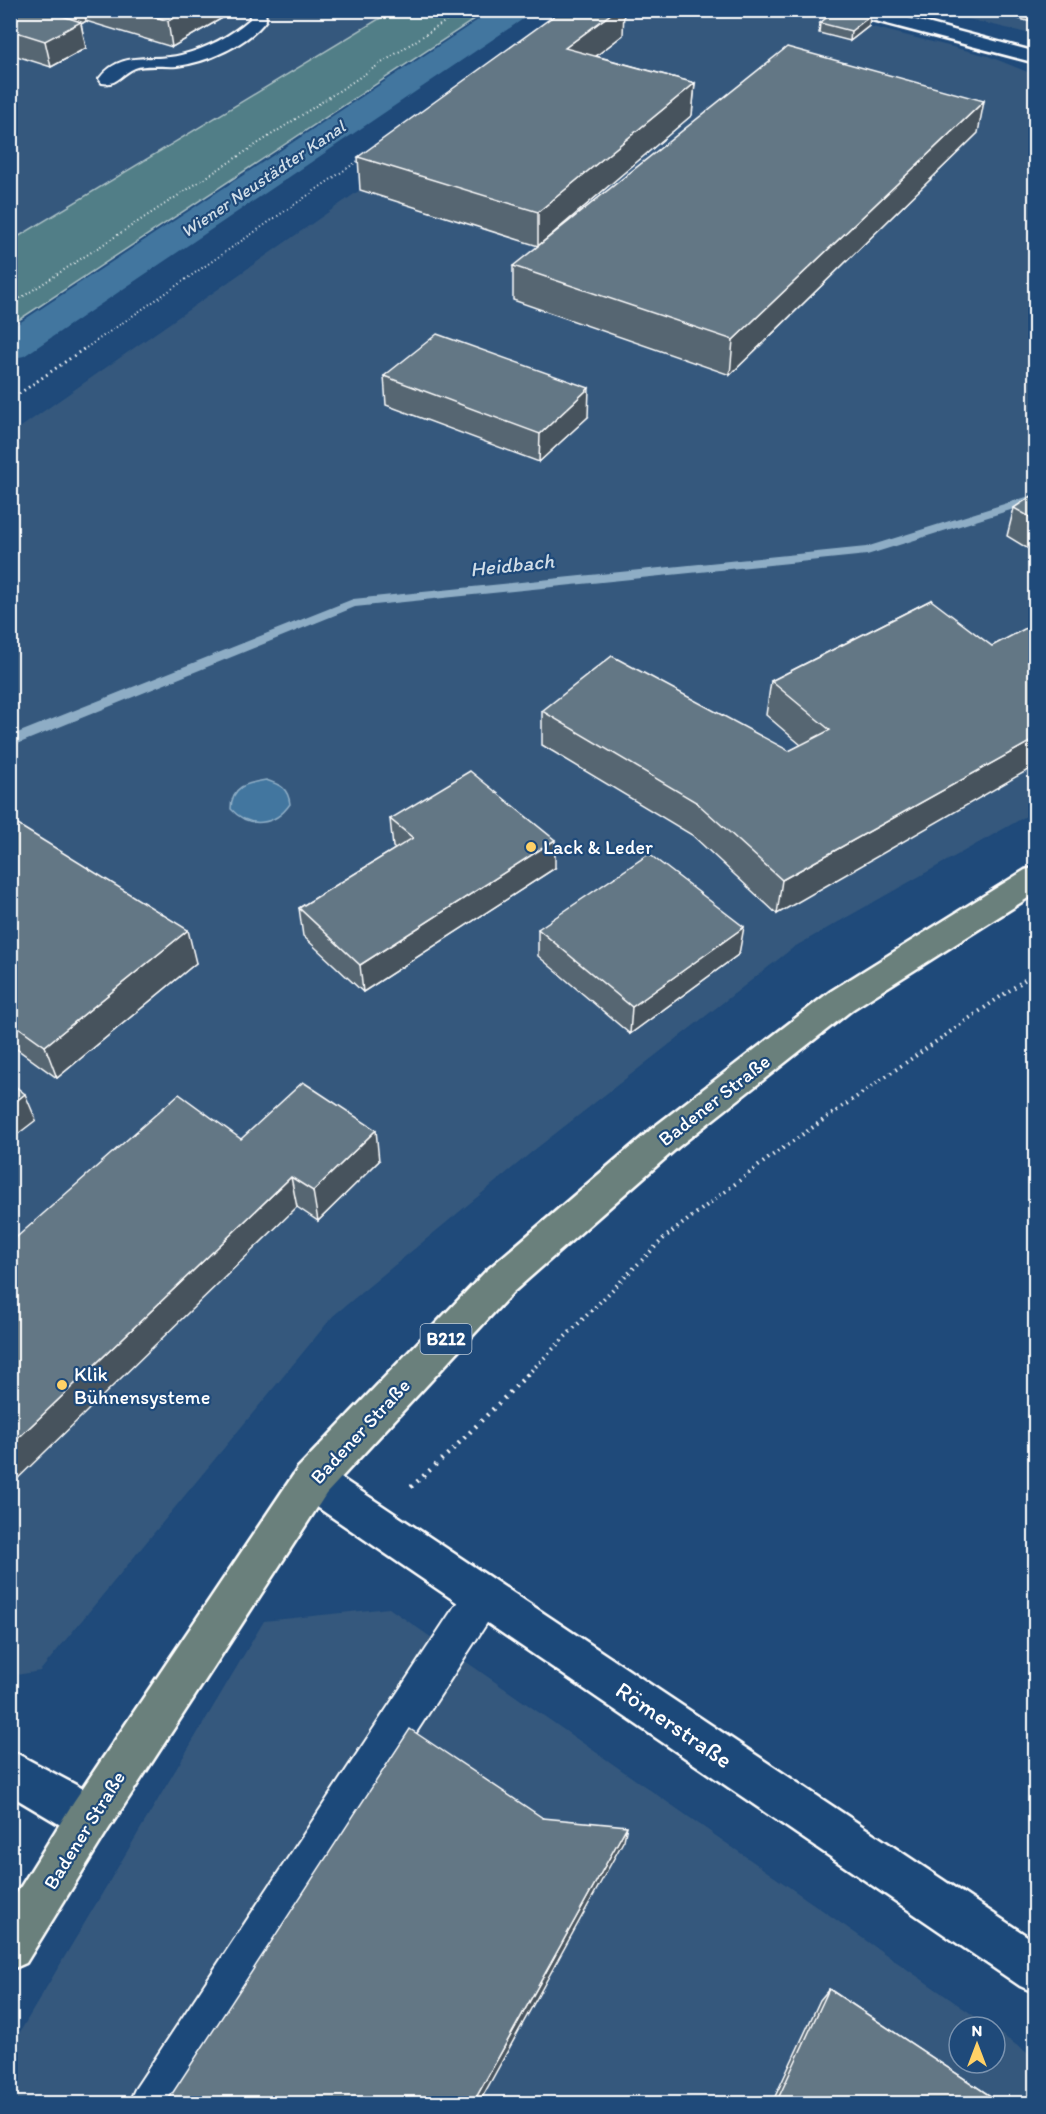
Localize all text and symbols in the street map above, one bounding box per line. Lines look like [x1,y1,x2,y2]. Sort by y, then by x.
water label: Wiener Neustädter Kanal [177,115,351,242]
water label: Heidbach [469,548,556,581]
place label: Lack & Leder [543,835,653,859]
marker: Lack & Leder [524,840,538,854]
street label: Badener Straße [653,1049,775,1151]
road number: B212 [420,1324,472,1354]
place label: Klik Bühnensysteme [74,1362,210,1409]
street label: Badener Straße [305,1373,415,1489]
marker: Klik Bühnensysteme [55,1378,69,1392]
street label: Römerstraße [610,1675,738,1774]
street label: Badener Straße [38,1766,130,1894]
north arrow [947,2015,1007,2075]
text: N [972,2021,982,2040]

